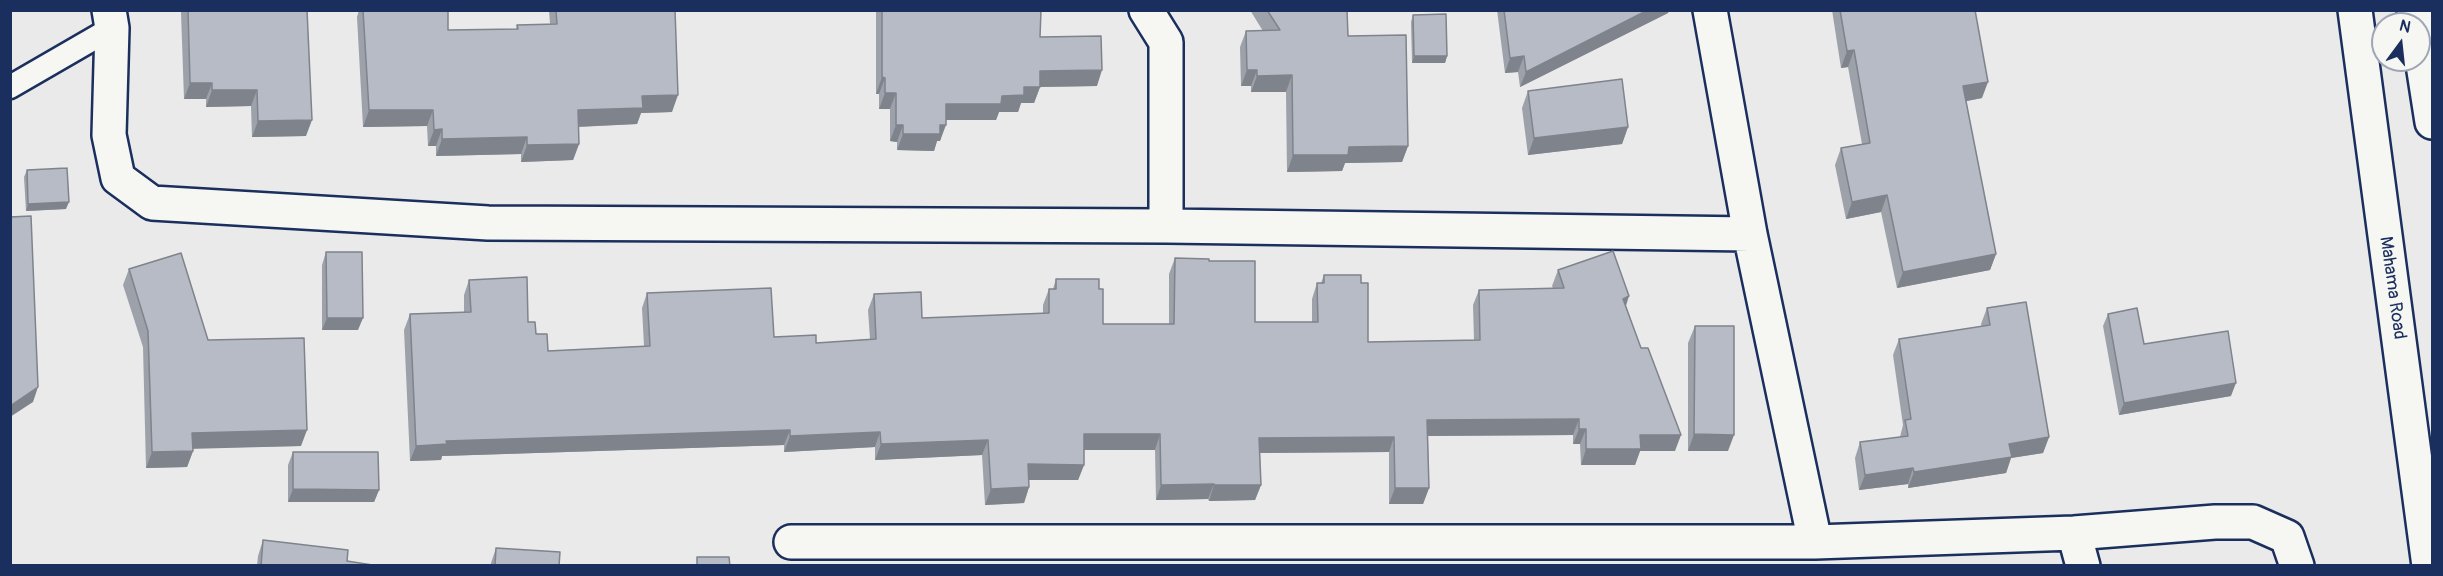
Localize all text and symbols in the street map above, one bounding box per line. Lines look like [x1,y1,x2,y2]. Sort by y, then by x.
north arrow [2371,12,2431,72]
text: N [2397,15,2413,38]
street label: Mahama Road [2374,235,2410,341]

